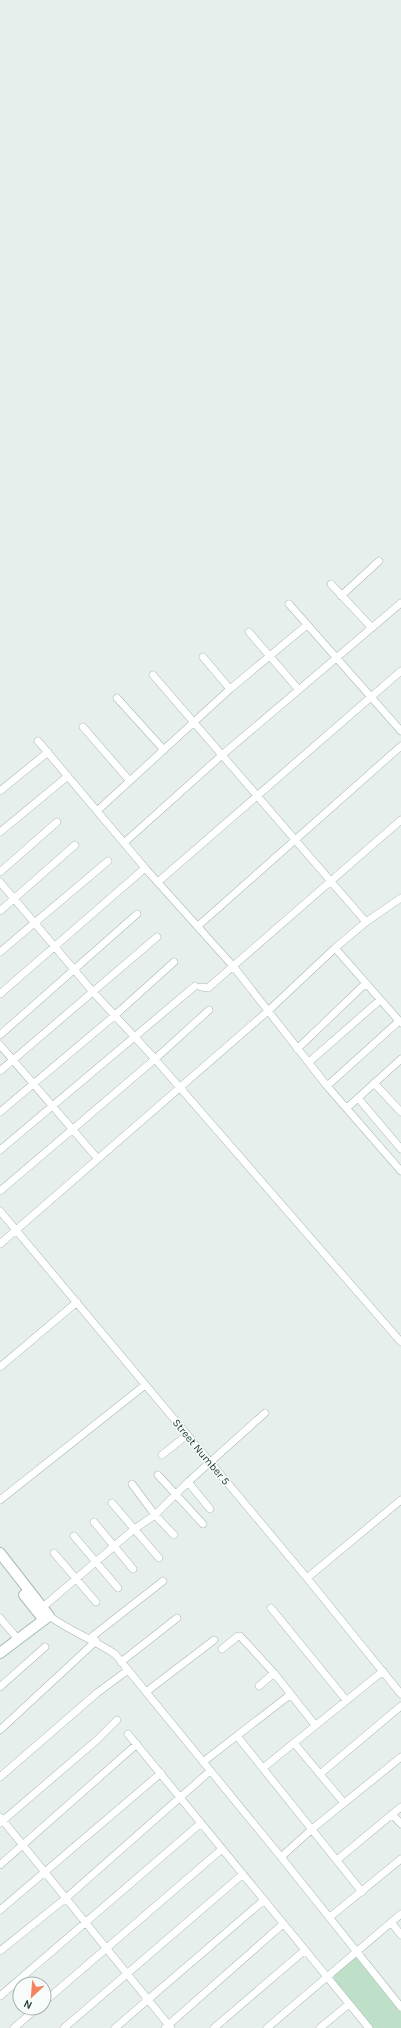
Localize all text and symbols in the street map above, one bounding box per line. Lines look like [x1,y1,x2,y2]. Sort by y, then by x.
street label: Street Number 5 [170,1416,232,1488]
north arrow [12,1976,52,2016]
text: N [21,1997,34,2012]

